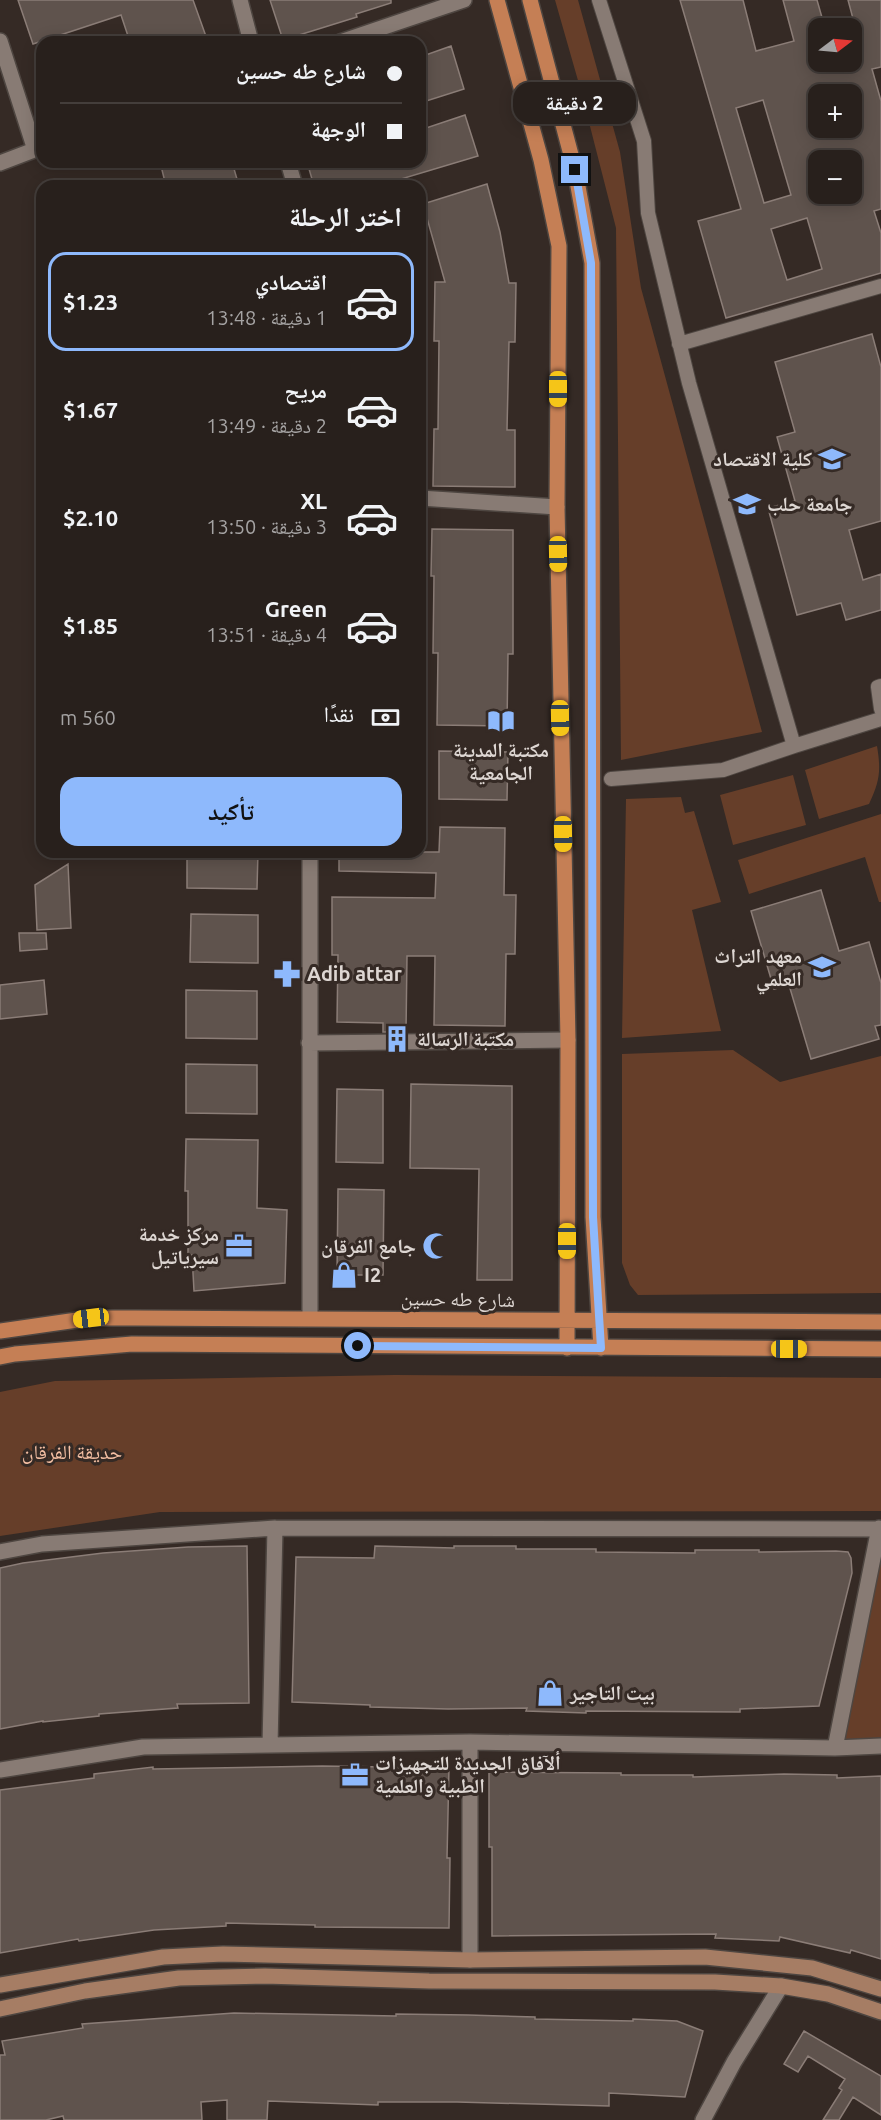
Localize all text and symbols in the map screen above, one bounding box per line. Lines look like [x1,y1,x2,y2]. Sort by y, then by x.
north arrow [808,18,862,72]
map controls [808,18,862,204]
text: شارع طه حسين [236,58,366,83]
callout: 2 دقيقة [514,83,636,125]
button: + [808,84,862,138]
text: 2 دقيقة [545,91,604,114]
text: الوجهة [311,116,366,141]
button: − [808,150,862,204]
route end [561,156,588,183]
text: اختر الرحلة [289,201,402,231]
text: اقتصادي [255,269,327,294]
icon: car [345,275,399,329]
text: $1.23 [63,289,118,314]
text: 1 دقيقة · 13:48 [206,306,327,329]
car [549,371,567,407]
text: مريح [284,377,327,402]
icon: car [345,383,399,437]
text: $1.67 [63,397,118,422]
text: 2 دقيقة · 13:49 [206,414,327,437]
school or university icon: كلية الاقتصاد [817,444,847,474]
place label: كلية الاقتصاد [713,447,812,471]
text: XL [300,488,327,513]
school or university icon: جامعة حلب [732,489,762,519]
icon: car [345,491,399,545]
place label: جامعة حلب [767,492,852,516]
text: $2.10 [63,505,118,530]
text: 3 دقيقة · 13:50 [206,515,327,538]
car [549,536,567,572]
text: Green [265,596,327,621]
icon: car [345,599,399,653]
text: $1.85 [63,613,118,638]
text: 4 دقيقة · 13:51 [206,623,327,646]
car [551,700,569,736]
text: نقدًا [324,701,354,726]
icon: cash [369,701,402,734]
text: 560 m [60,706,116,729]
library icon: مكتبة المدينة الجامعية [486,706,516,736]
place label: مكتبة المدينة الجامعية [453,738,549,785]
button: تأكيد [60,777,402,846]
car [554,816,572,852]
place label: معهد التراث العلمي [714,944,802,995]
school or university icon: معهد التراث العلمي [807,952,837,982]
pharmacy icon: Adib attar [272,959,302,989]
place label: Adib attar [307,962,403,985]
building icon: مكتبة الرسالة [382,1024,412,1054]
place label: مكتبة الرسالة [417,1027,514,1051]
place label: مركز خدمة سيرياتيل [139,1222,219,1270]
car [558,1223,576,1259]
office icon: مركز خدمة سيرياتيل [224,1231,254,1261]
mosque icon: جامع الفرقان [421,1231,451,1261]
place label: جامع الفرقان [321,1234,416,1260]
shop icon: I2 [329,1260,359,1290]
place label: I2 [364,1263,381,1286]
street label: شارع طه حسين [401,1286,515,1313]
car [72,1307,110,1329]
route start [344,1332,371,1359]
car [771,1340,807,1358]
park label: حديقة الفرقان [22,1440,122,1464]
shop icon: بيت التاجير [535,1678,565,1708]
place label: بيت التاجير [569,1681,655,1705]
place label: ألآفاق الجديدة للتجهيزات الطبية والعلمية [375,1750,561,1798]
office icon: ألآفاق الجديدة للتجهيزات الطبية والعلمية [340,1760,370,1790]

